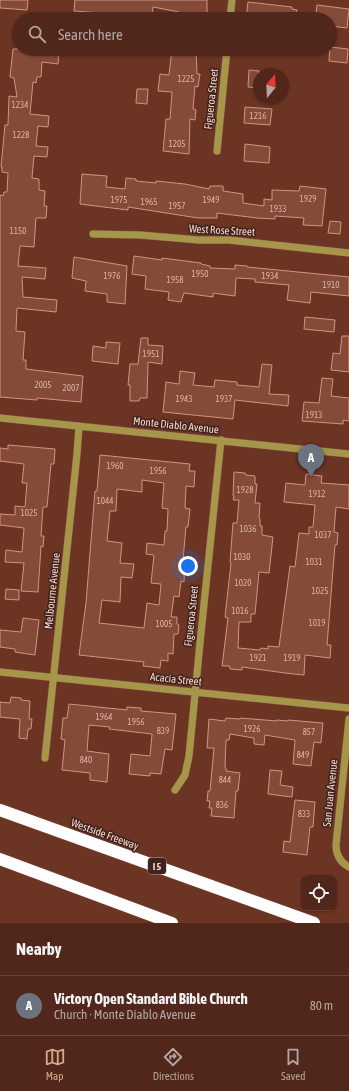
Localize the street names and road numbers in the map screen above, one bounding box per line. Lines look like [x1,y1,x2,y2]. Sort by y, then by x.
street label: Figueroa Street [202,68,220,130]
street label: West Rose Street [189,222,255,238]
street label: Monte Diablo Avenue [132,415,220,435]
street label: Melbourne Avenue [42,552,62,630]
street label: Figueroa Street [182,585,200,647]
street label: Acacia Street [150,670,202,688]
street label: San Juan Avenue [320,759,340,827]
street label: Westside Freeway [69,816,141,852]
road number: I 5 [148,858,166,874]

